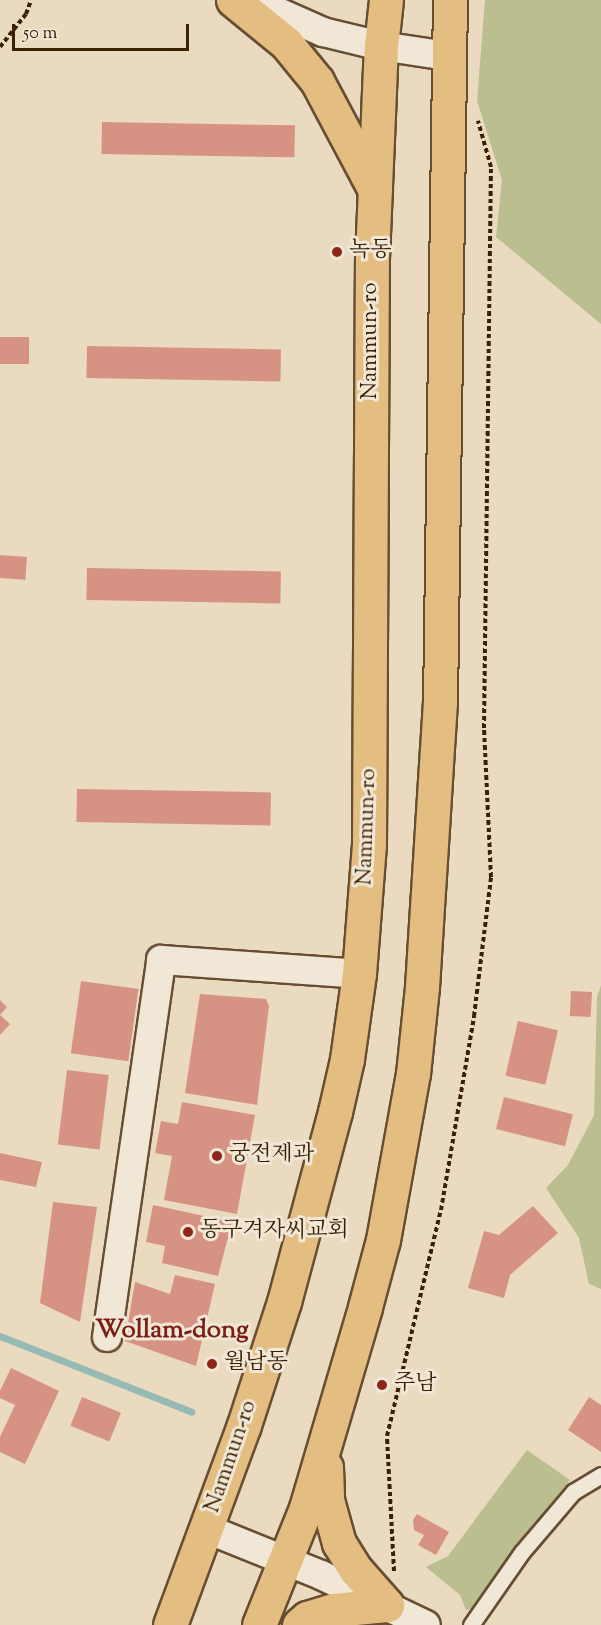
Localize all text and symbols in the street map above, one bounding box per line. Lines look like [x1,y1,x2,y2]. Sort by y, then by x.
scale bar [15,12,192,50]
text: 50 m [23,21,57,47]
place label: 녹동 [349,239,392,265]
marker: 녹동 [330,245,344,259]
street label: Nammun-ro [359,283,385,399]
street label: Nammun-ro [353,768,383,886]
place label: 궁전제과 [229,1143,314,1169]
marker: 궁전제과 [210,1149,224,1163]
place label: 동구겨자씨교회 [200,1219,349,1245]
marker: 동구겨자씨교회 [181,1225,195,1239]
district label: Wollam-dong [95,1315,249,1347]
place label: 월남동 [224,1351,288,1377]
marker: 월남동 [205,1357,219,1371]
place label: 주남 [394,1372,437,1398]
marker: 주남 [375,1378,389,1392]
street label: Nammun-ro [200,1397,264,1517]

